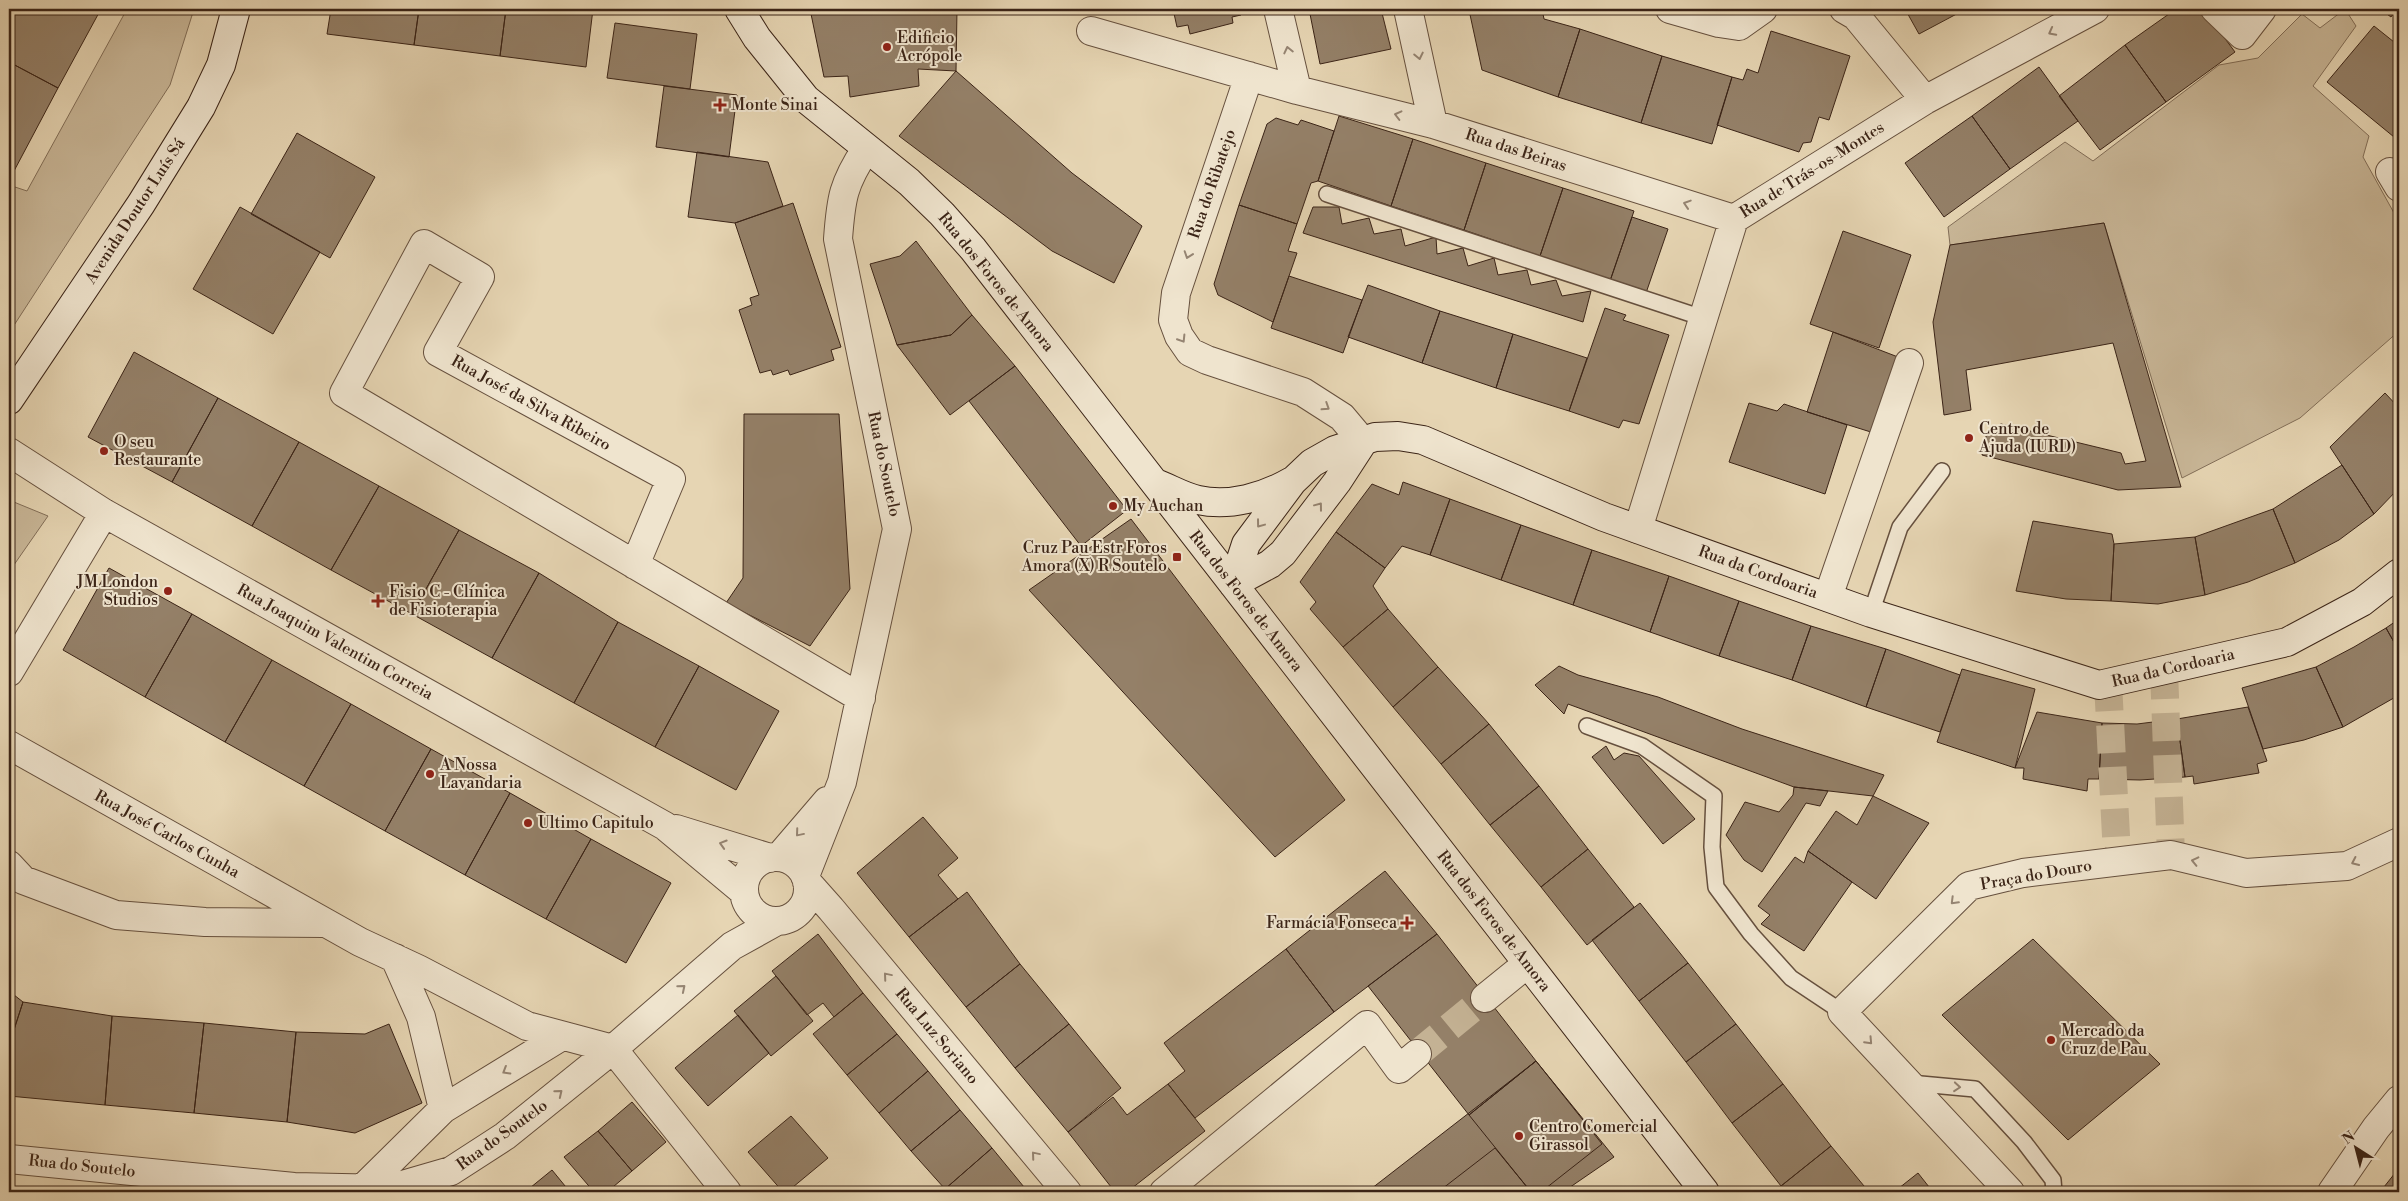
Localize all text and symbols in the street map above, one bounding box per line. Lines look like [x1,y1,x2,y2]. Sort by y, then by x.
one-way arrow [2048,26,2057,36]
place label: Edificio Acrópole [896,28,962,66]
marker: Edificio Acrópole [881,41,893,53]
one-way arrow [1283,45,1293,54]
one-way arrow [1413,52,1423,61]
place label: Monte Sinai [731,95,818,115]
marker: Monte Sinai [713,98,727,112]
one-way arrow [1395,111,1403,121]
street label: Rua de Trás-os-Montes [1736,117,1888,223]
street label: Rua das Beiras [1463,124,1569,176]
street label: Rua do Ribatejo [1184,127,1240,241]
street label: Avenida Doutor Luís Sá [80,134,190,288]
one-way arrow [1683,200,1692,210]
street label: Rua dos Foros de Amora [934,208,1059,356]
one-way arrow [1184,250,1194,259]
one-way arrow [1175,334,1185,343]
street label: Rua José da Silva Ribeiro [448,351,614,455]
one-way arrow [1320,401,1330,410]
street label: Rua do Soutelo [863,409,905,519]
place label: Centro de Ajuda (IURD) [1978,419,2076,457]
place label: O seu Restaurante [114,432,201,470]
marker: Centro de Ajuda (IURD) [1963,432,1975,444]
marker: O seu Restaurante [98,445,110,457]
place label: My Auchan [1123,496,1204,516]
marker: My Auchan [1107,500,1119,512]
one-way arrow [1314,503,1322,512]
one-way arrow [1258,518,1266,527]
street label: Rua dos Foros de Amora [1185,526,1308,676]
place label: Cruz Pau Estr Foros Amora (X) R Soutelo [1021,538,1167,576]
street label: Rua da Cordoaria [1696,541,1821,603]
marker: Cruz Pau Estr Foros Amora (X) R Soutelo [1171,551,1183,563]
place label: JM London Studios [75,572,158,610]
street label: Rua Joaquim Valentim Correia [233,580,437,705]
place label: Fisio C - Clínica de Fisioterapia [389,582,506,620]
marker: JM London Studios [162,585,174,597]
marker: Fisio C - Clínica de Fisioterapia [371,594,385,608]
street label: Rua da Cordoaria [2110,644,2237,692]
place label: A Nossa Lavandaria [439,755,523,793]
marker: A Nossa Lavandaria [424,768,436,780]
street label: Rua José Carlos Cunha [91,786,244,883]
place label: Ultimo Capitulo [538,813,654,833]
marker: Ultimo Capitulo [522,817,534,829]
one-way arrow [797,827,805,836]
one-way arrow [720,839,728,849]
street label: Rua dos Foros de Amora [1433,846,1556,996]
street label: Praça do Douro [1979,855,2093,895]
one-way arrow [2191,856,2200,867]
one-way arrow [2351,856,2360,867]
one-way arrow [1951,895,1960,904]
place label: Farmácia Fonseca [1266,913,1398,933]
marker: Farmácia Fonseca [1401,917,1413,929]
one-way arrow [884,972,893,981]
one-way arrow [677,984,686,993]
street label: Rua Luz Soriano [891,984,983,1088]
place label: Mercado da Cruz de Pau [2061,1021,2147,1059]
marker: Mercado da Cruz de Pau [2045,1034,2057,1046]
one-way arrow [1863,1035,1872,1044]
one-way arrow [502,1064,511,1074]
one-way arrow [1953,1081,1961,1092]
one-way arrow [553,1089,562,1098]
street label: Rua do Soutelo [453,1095,551,1175]
place label: Centro Comercial Girassol [1529,1117,1658,1155]
north arrow [2330,1124,2380,1174]
text: N [2339,1128,2359,1149]
marker: Centro Comercial Girassol [1513,1130,1525,1142]
street label: Rua do Soutelo [27,1150,137,1182]
one-way arrow [1032,1151,1041,1160]

